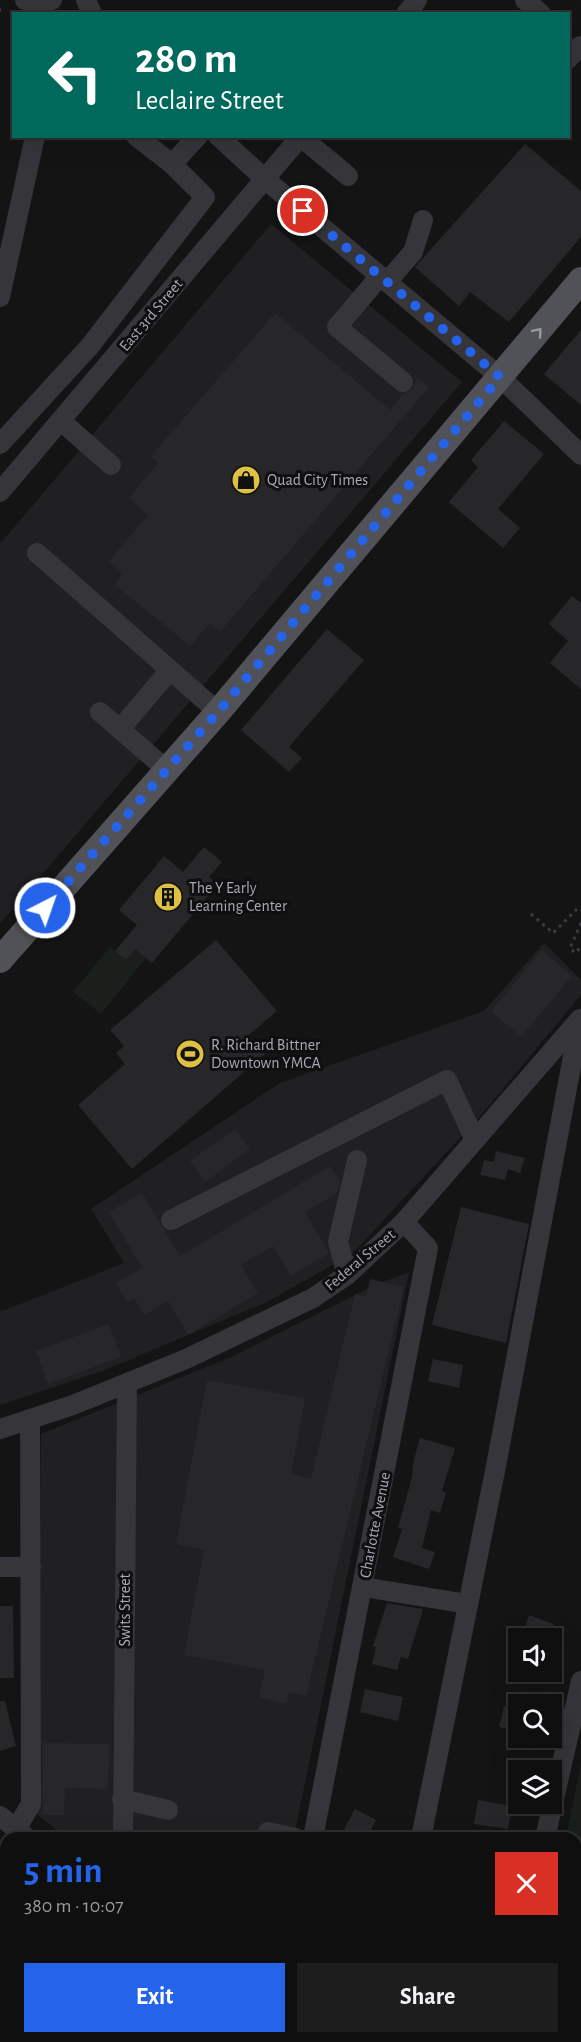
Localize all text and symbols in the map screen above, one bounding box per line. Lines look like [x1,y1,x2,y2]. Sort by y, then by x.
icon: left [36,36,114,114]
text: 280 m [135,38,238,80]
text: Leclaire Street [135,87,284,114]
pin [277,185,328,236]
icon: arrive [286,194,319,227]
street label: East 3rd Street [116,276,186,354]
one-way arrow [530,328,541,339]
shop icon: Quad City Times [230,464,262,496]
place label: Quad City Times [267,472,368,489]
position arrow [13,876,77,940]
place label: The Y Early Learning Center [189,880,288,914]
building icon: The Y Early Learning Center [152,881,184,913]
place label: R. Richard Bittner Downtown YMCA [211,1037,321,1071]
sports icon: R. Richard Bittner Downtown YMCA [174,1038,206,1070]
street label: Federal Street [322,1226,398,1294]
street label: Charlotte Avenue [357,1471,393,1579]
street label: Swits Street [117,1573,133,1647]
map controls [508,1628,562,1814]
button: sound [508,1628,562,1682]
button: search [508,1694,562,1748]
button: layers [508,1760,562,1814]
button: close [495,1852,558,1915]
text: 5 min [24,1853,102,1889]
text: 380 m · 10:07 [24,1896,124,1916]
button: Exit [24,1963,285,2032]
button: Share [297,1963,558,2032]

